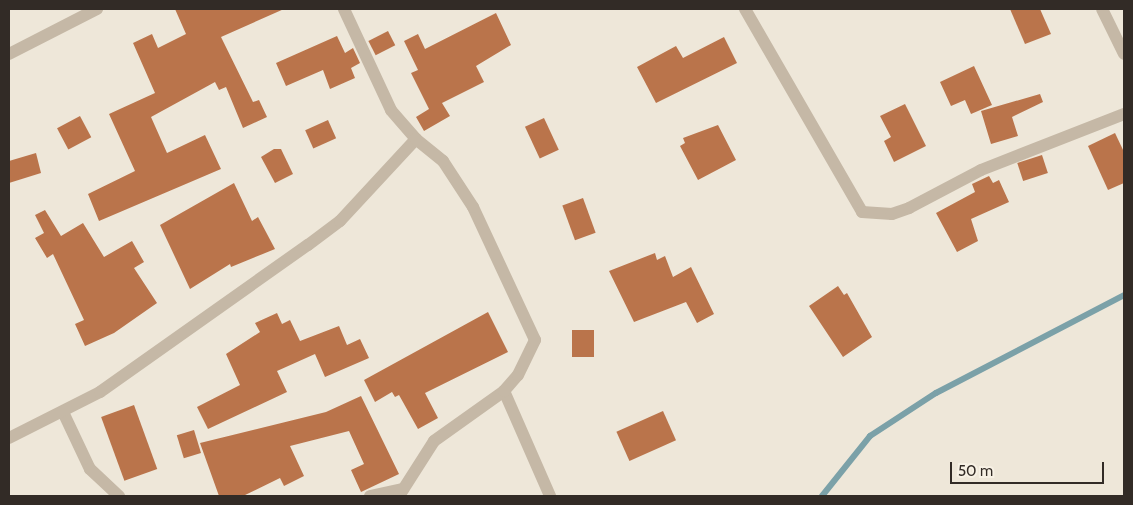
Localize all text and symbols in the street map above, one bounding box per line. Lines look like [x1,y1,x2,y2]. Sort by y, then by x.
scale bar [953,452,1107,484]
text: 50 m [958,462,993,480]

